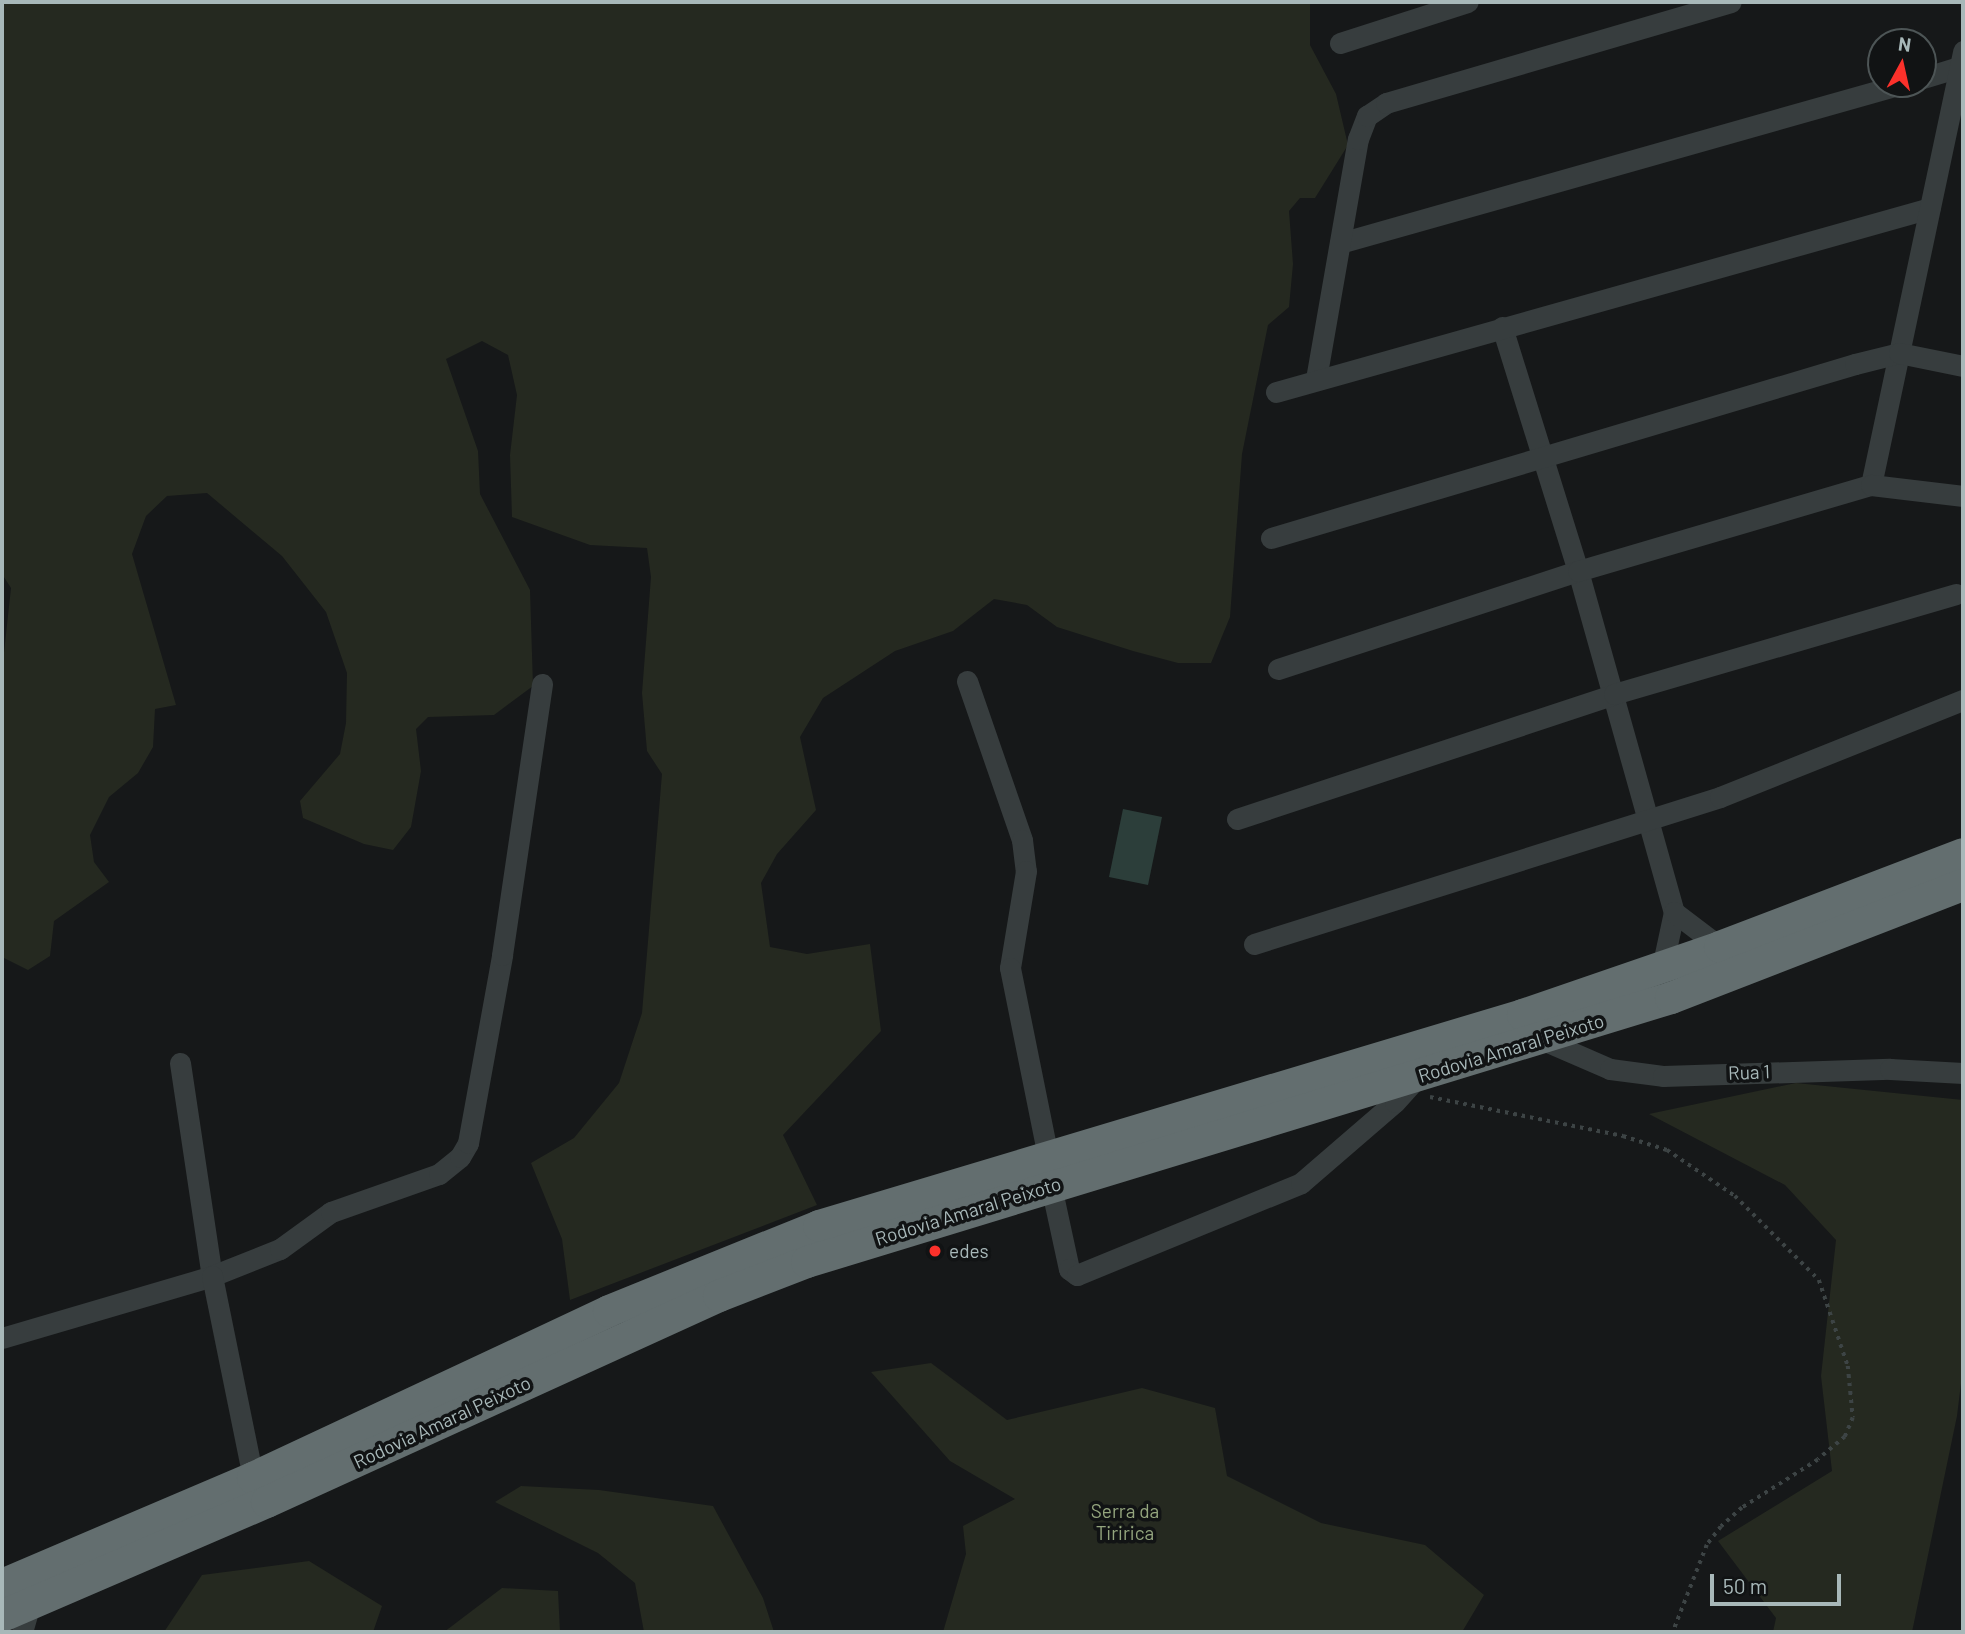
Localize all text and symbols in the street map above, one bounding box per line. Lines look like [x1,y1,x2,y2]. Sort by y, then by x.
north arrow [1867,28,1937,98]
text: N [1897,31,1913,56]
street label: Rodovia Amaral Peixoto [1415,1009,1607,1087]
street label: Rua 1 [1728,1060,1770,1084]
street label: Rodovia Amaral Peixoto [872,1172,1064,1250]
place label: edes [949,1240,989,1262]
marker: edes [927,1243,943,1259]
street label: Rodovia Amaral Peixoto [350,1371,534,1473]
park label: Serra da Tiririca [1091,1500,1159,1544]
scale bar [1713,1560,1844,1604]
text: 50 m [1723,1573,1767,1598]

